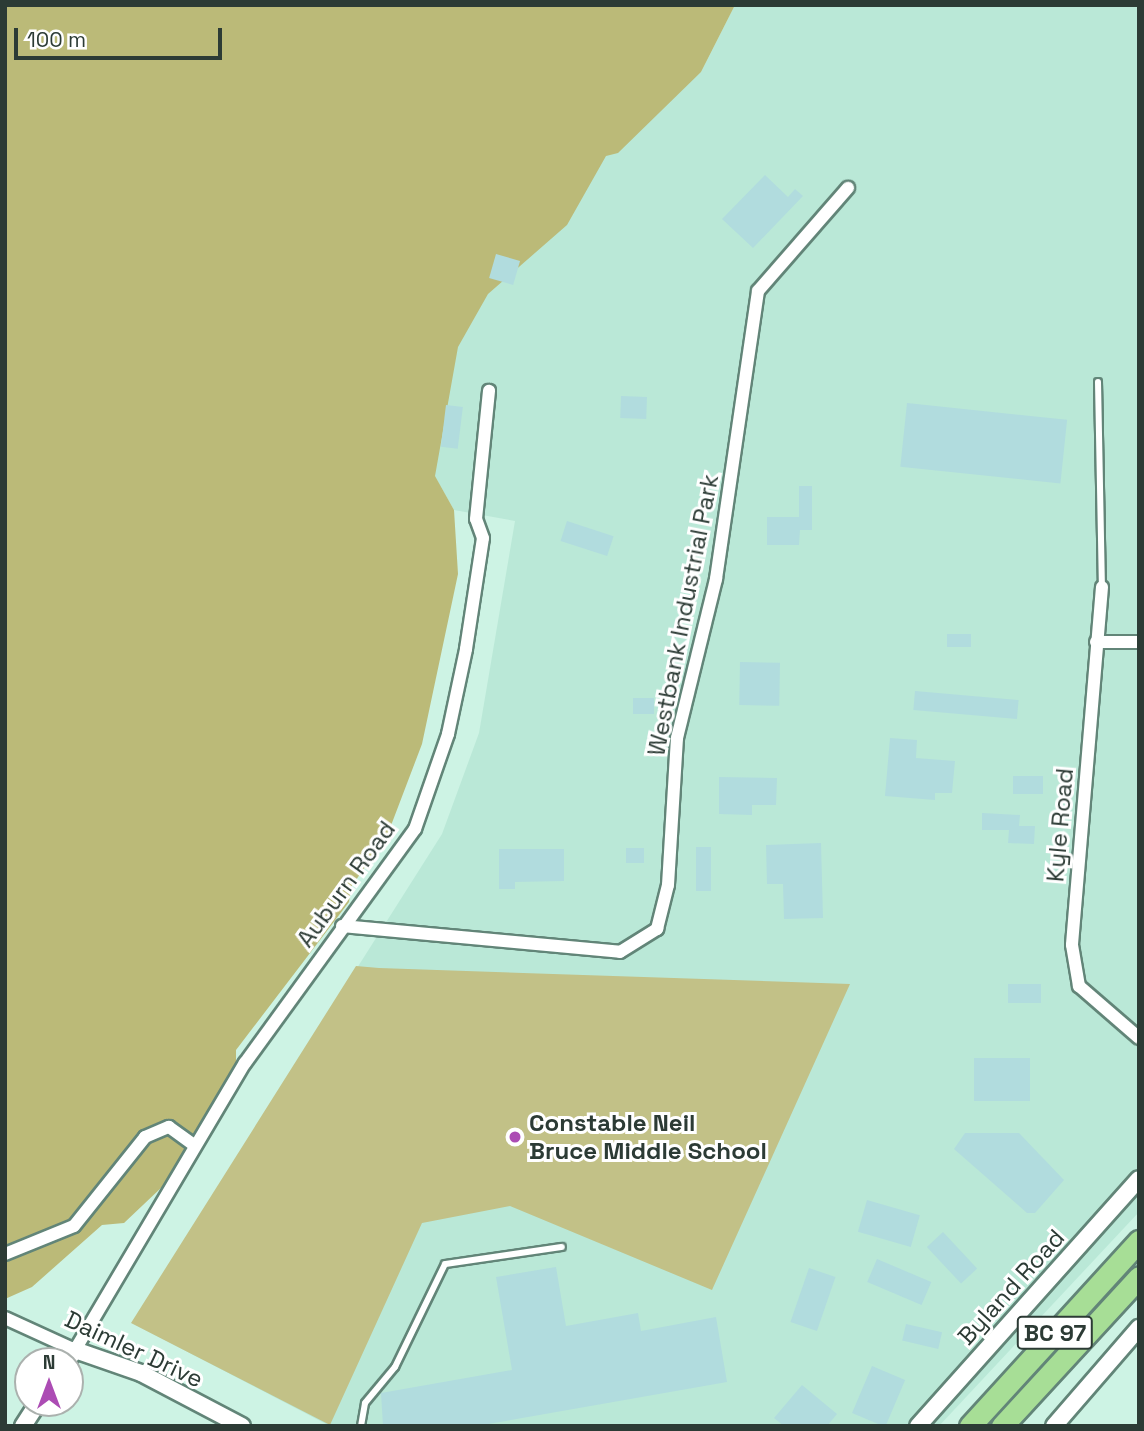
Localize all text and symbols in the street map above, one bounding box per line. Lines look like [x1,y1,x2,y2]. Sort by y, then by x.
scale bar [18,14,226,58]
text: 100 m [27,26,86,53]
street label: Westbank Industrial Park [642,472,724,758]
street label: Kyle Road [1041,767,1079,883]
street label: Auburn Road [291,815,401,953]
place label: Constable Neil Bruce Middle School [529,1109,767,1165]
marker: Constable Neil Bruce Middle School [507,1129,523,1145]
street label: Byland Road [952,1223,1070,1351]
street label: Daimler Drive [60,1304,208,1394]
road number: BC 97 [1016,1314,1094,1352]
north arrow [14,1347,84,1417]
text: N [43,1350,55,1375]

